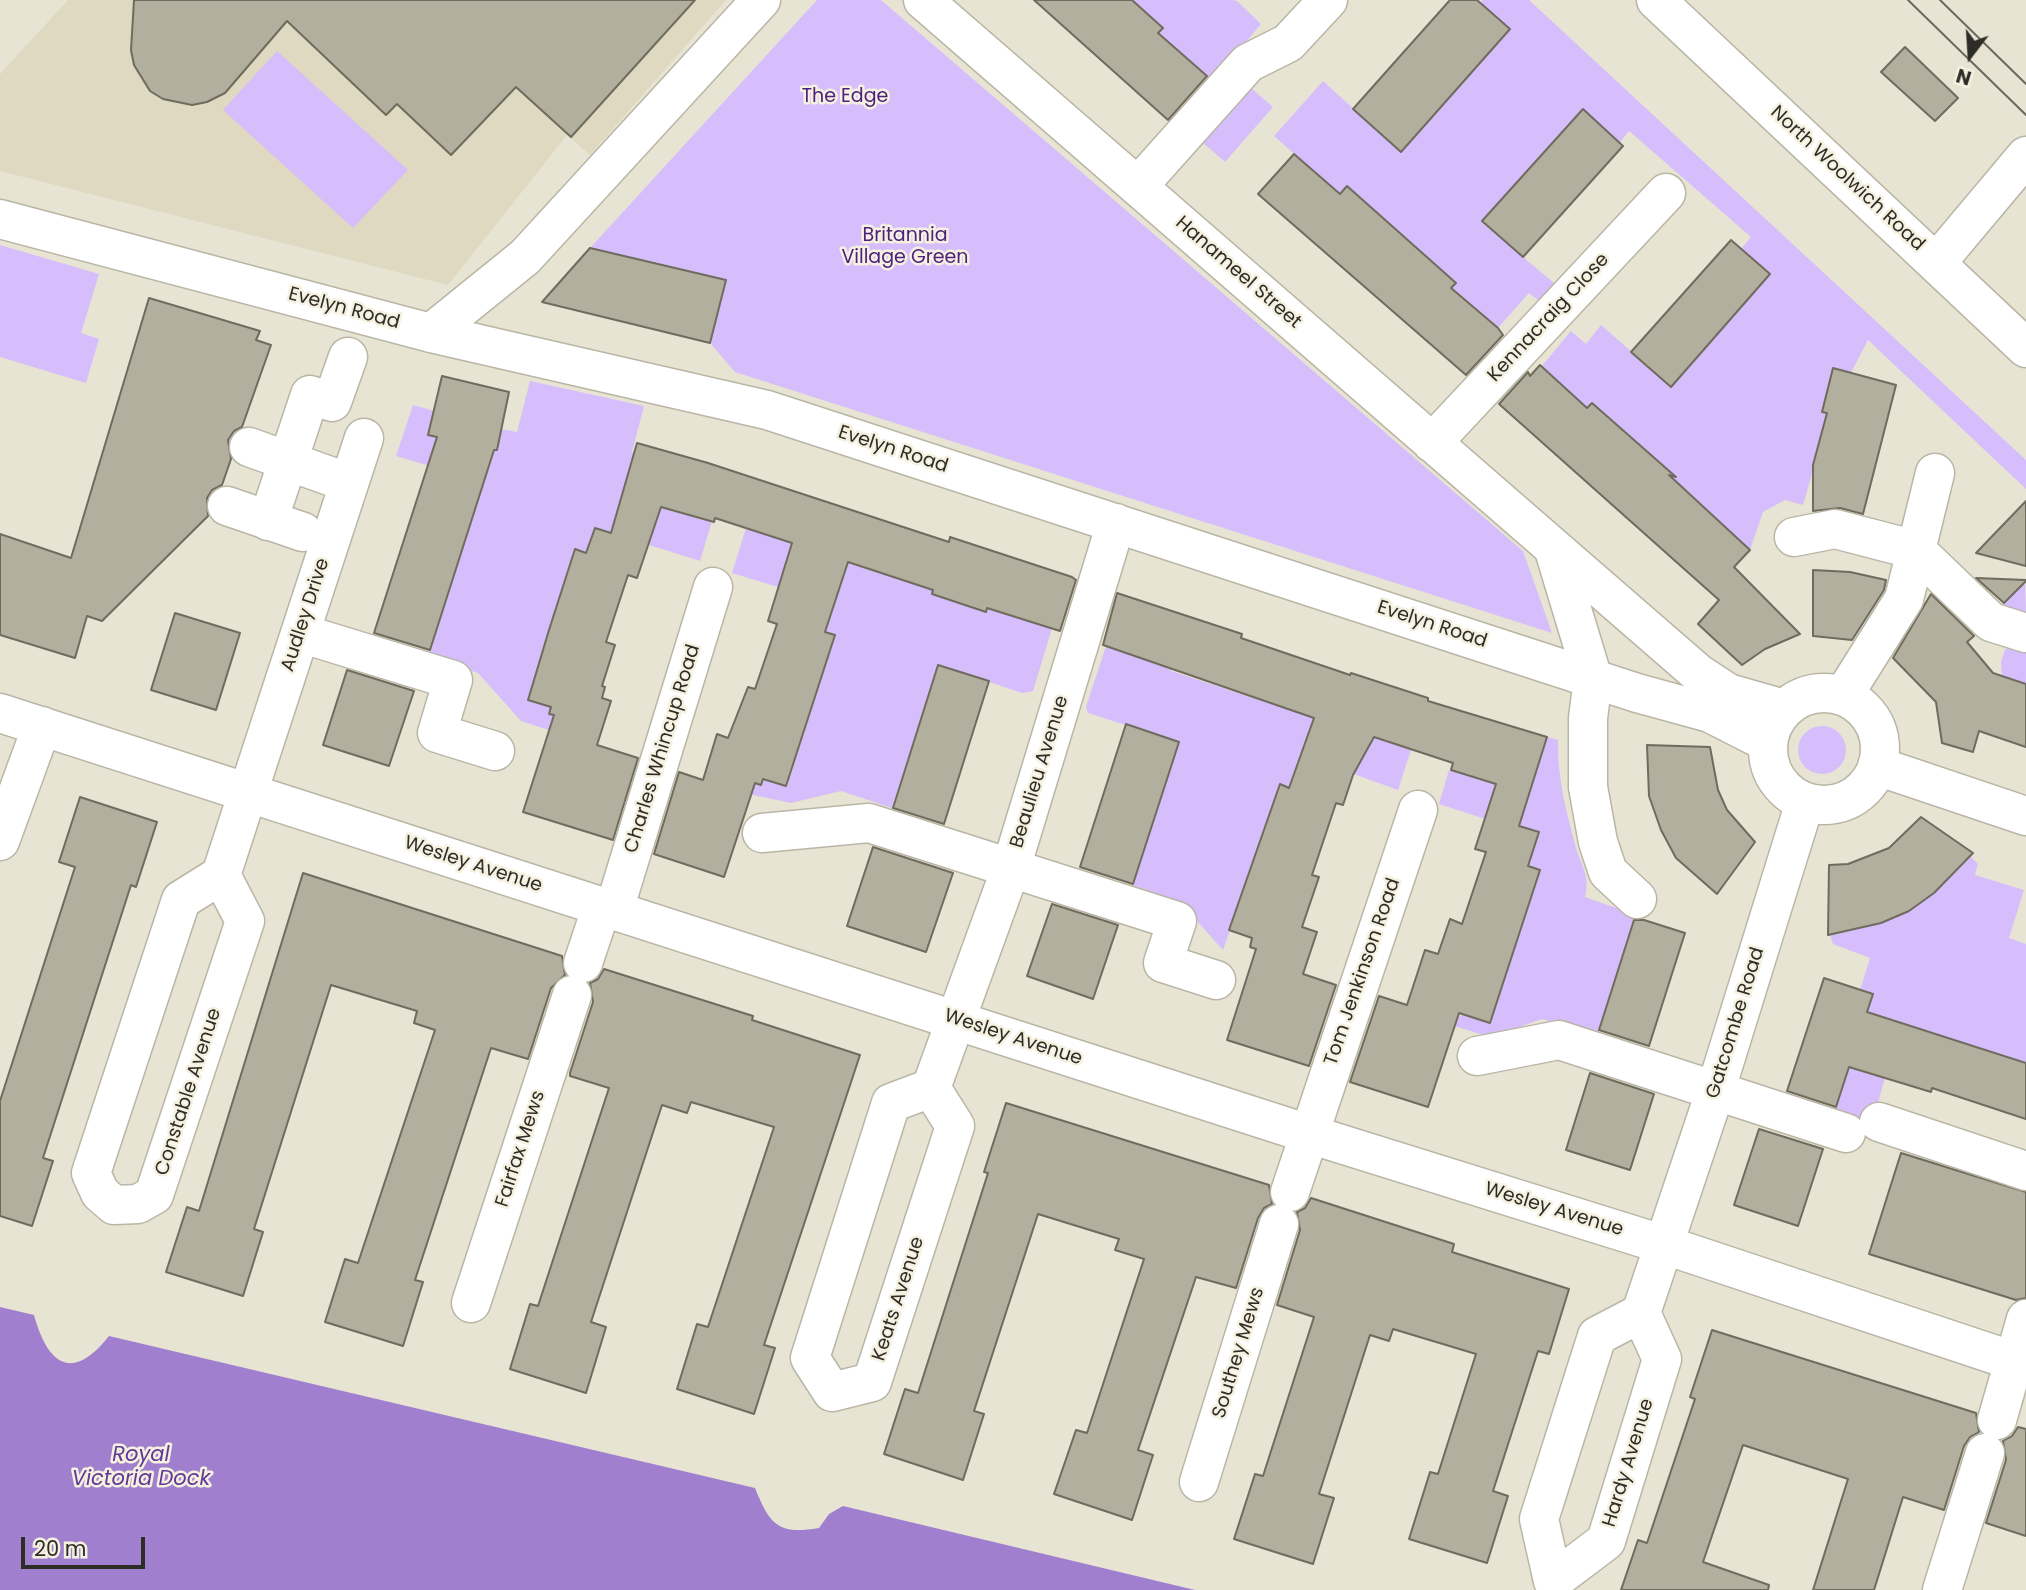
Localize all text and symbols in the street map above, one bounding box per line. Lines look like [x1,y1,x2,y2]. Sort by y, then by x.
north arrow [1935,21,2005,91]
text: N [1953,62,1975,92]
park label: The Edge [802,86,888,108]
street label: North Woolwich Road [1765,102,1929,256]
street label: Hanameel Street [1170,212,1306,334]
park label: Britannia Village Green [842,225,968,269]
street label: Kennacraig Close [1484,249,1614,387]
street label: Evelyn Road [286,283,402,335]
street label: Evelyn Road [835,422,951,478]
street label: Audley Drive [277,556,335,674]
street label: Evelyn Road [1374,597,1490,653]
street label: Charles Whincup Road [620,642,706,856]
street label: Beaulieu Avenue [1006,693,1074,851]
street label: Wesley Avenue [401,832,545,898]
street label: Tom Jenkinson Road [1320,875,1406,1069]
street label: Gatcombe Road [1702,945,1770,1101]
street label: Wesley Avenue [941,1005,1085,1071]
street label: Constable Avenue [151,1006,227,1178]
street label: Fairfax Mews [491,1088,551,1210]
street label: Wesley Avenue [1482,1178,1626,1242]
street label: Keats Avenue [868,1234,930,1364]
street label: Southey Mews [1208,1285,1270,1421]
street label: Hardy Avenue [1599,1396,1659,1530]
water label: Royal Victoria Dock [72,1443,210,1493]
scale bar [24,1524,149,1568]
text: 20 m [34,1534,87,1563]

